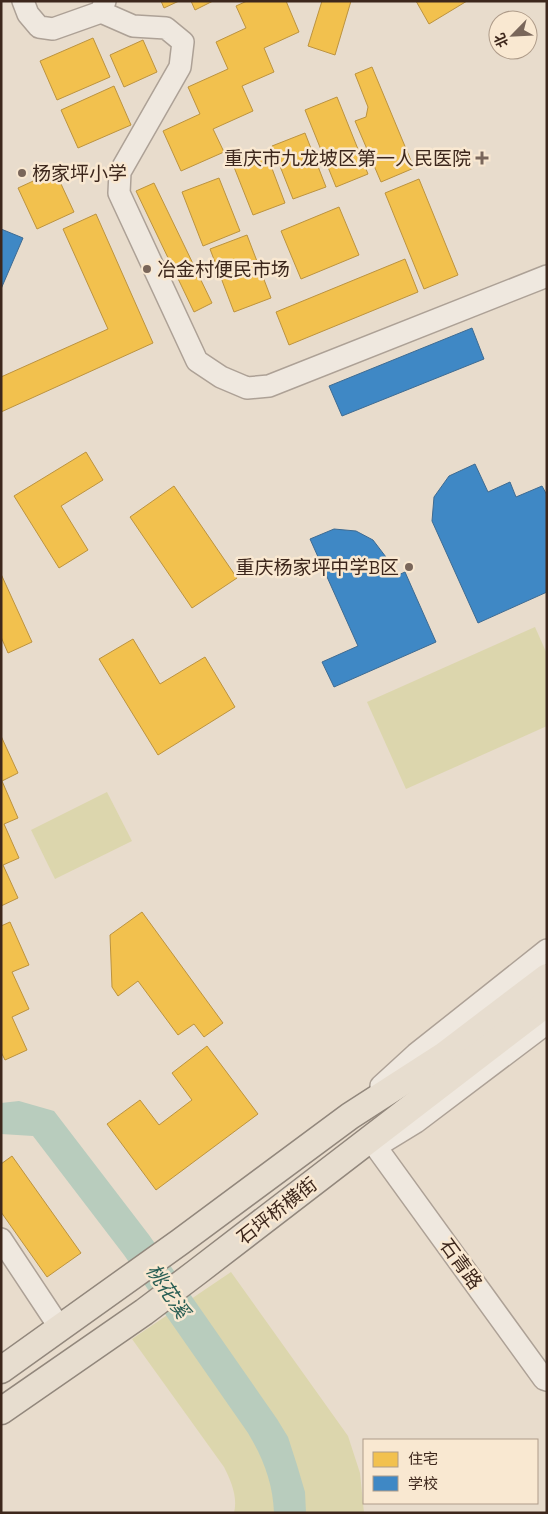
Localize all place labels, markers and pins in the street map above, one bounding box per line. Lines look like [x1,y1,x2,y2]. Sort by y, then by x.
place label: 重庆市九龙坡区第一人民医院 [224,147,471,170]
marker: 重庆市九龙坡区第一人民医院 [475,151,489,165]
place label: 杨家坪小学 [32,162,127,185]
marker: 杨家坪小学 [16,167,28,179]
place label: 冶金村便民市场 [157,258,290,281]
marker: 冶金村便民市场 [141,263,153,275]
place label: 重庆杨家坪中学B区 [236,556,399,579]
marker: 重庆杨家坪中学B区 [403,561,415,573]

